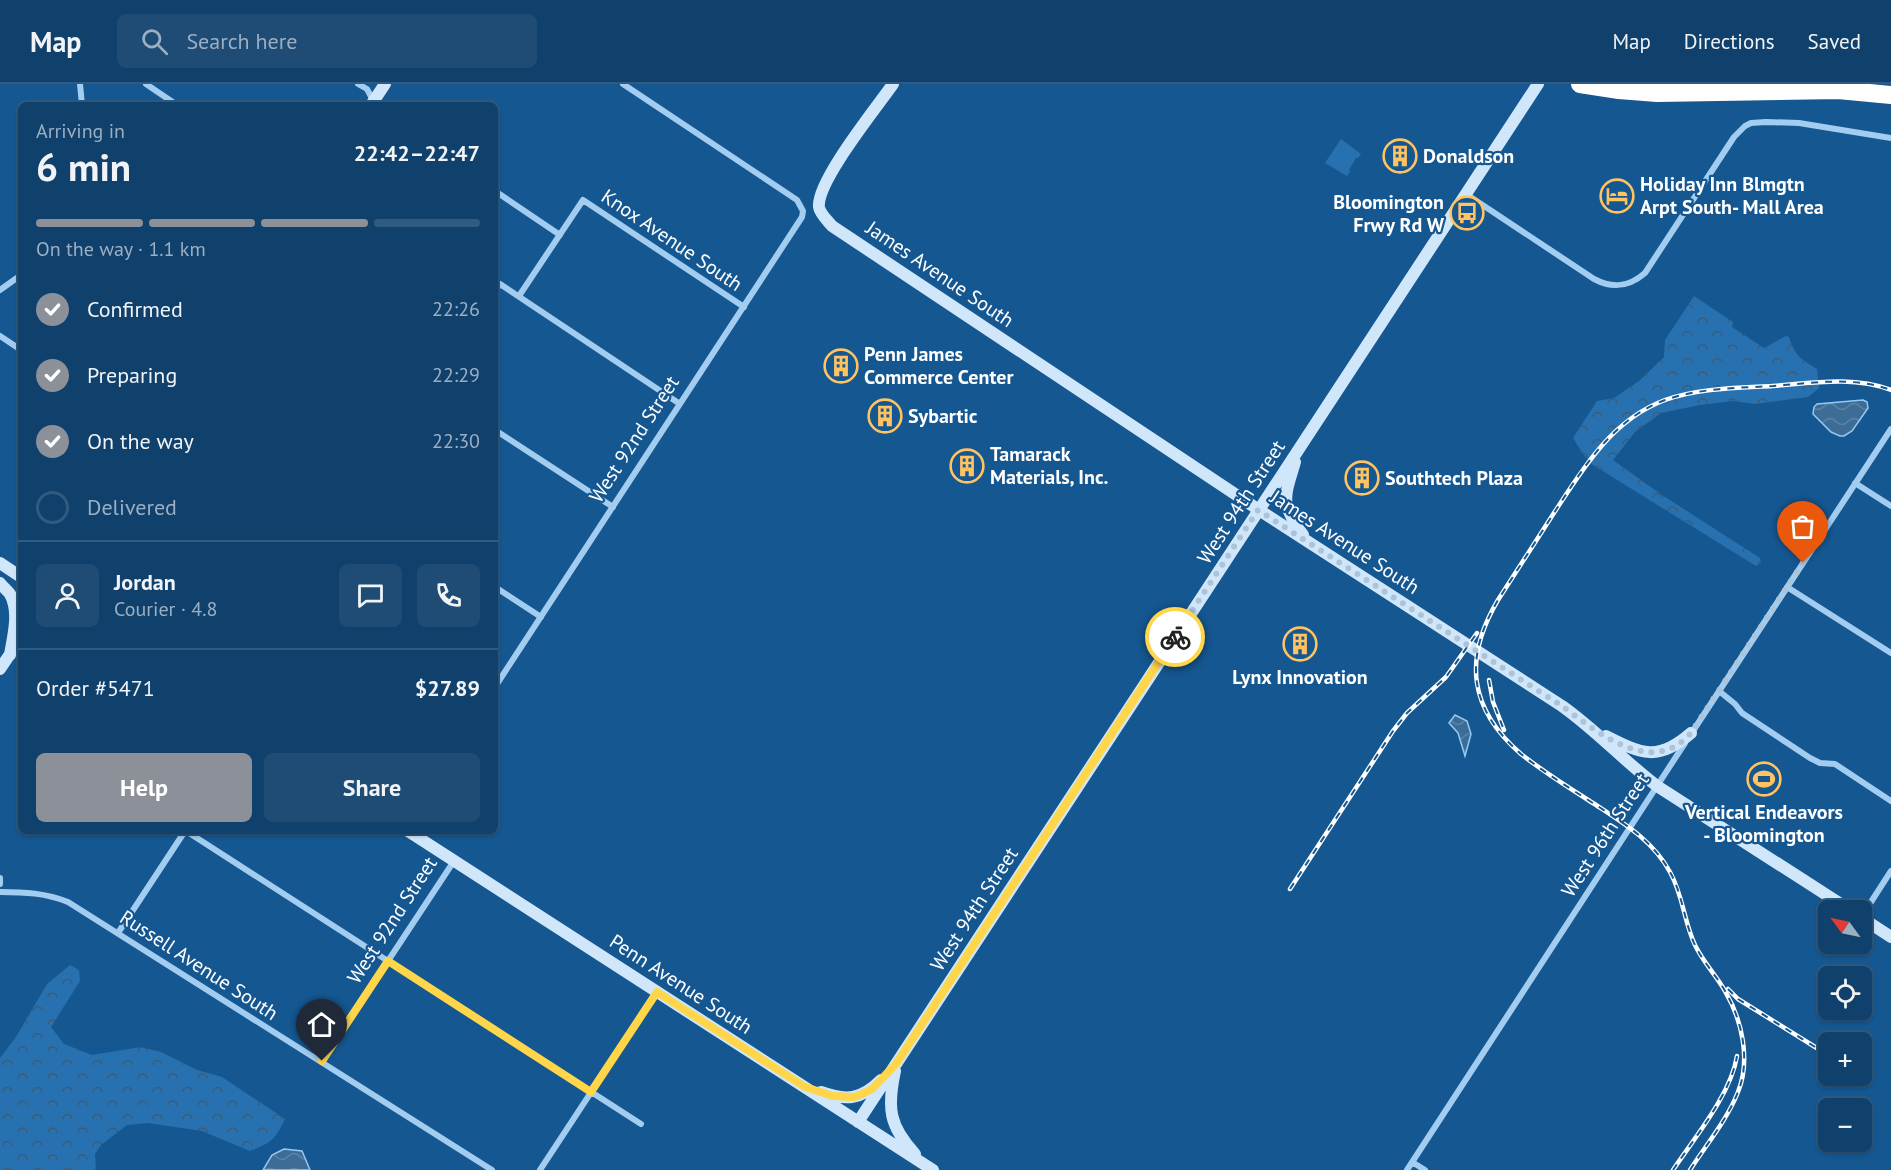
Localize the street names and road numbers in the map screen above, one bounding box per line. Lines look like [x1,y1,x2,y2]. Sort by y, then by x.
street label: Knox Avenue South [596,183,748,297]
street label: James Avenue South [860,214,1019,333]
street label: West 92nd Street [583,370,685,507]
street label: West 94th Street [1191,435,1291,569]
street label: James Avenue South [1265,483,1425,600]
street label: West 96th Street [1555,768,1655,902]
street label: West 94th Street [924,842,1024,976]
street label: West 92nd Street [341,851,443,988]
street label: Russell Avenue South [115,904,283,1026]
street label: Penn Avenue South [605,928,757,1040]

